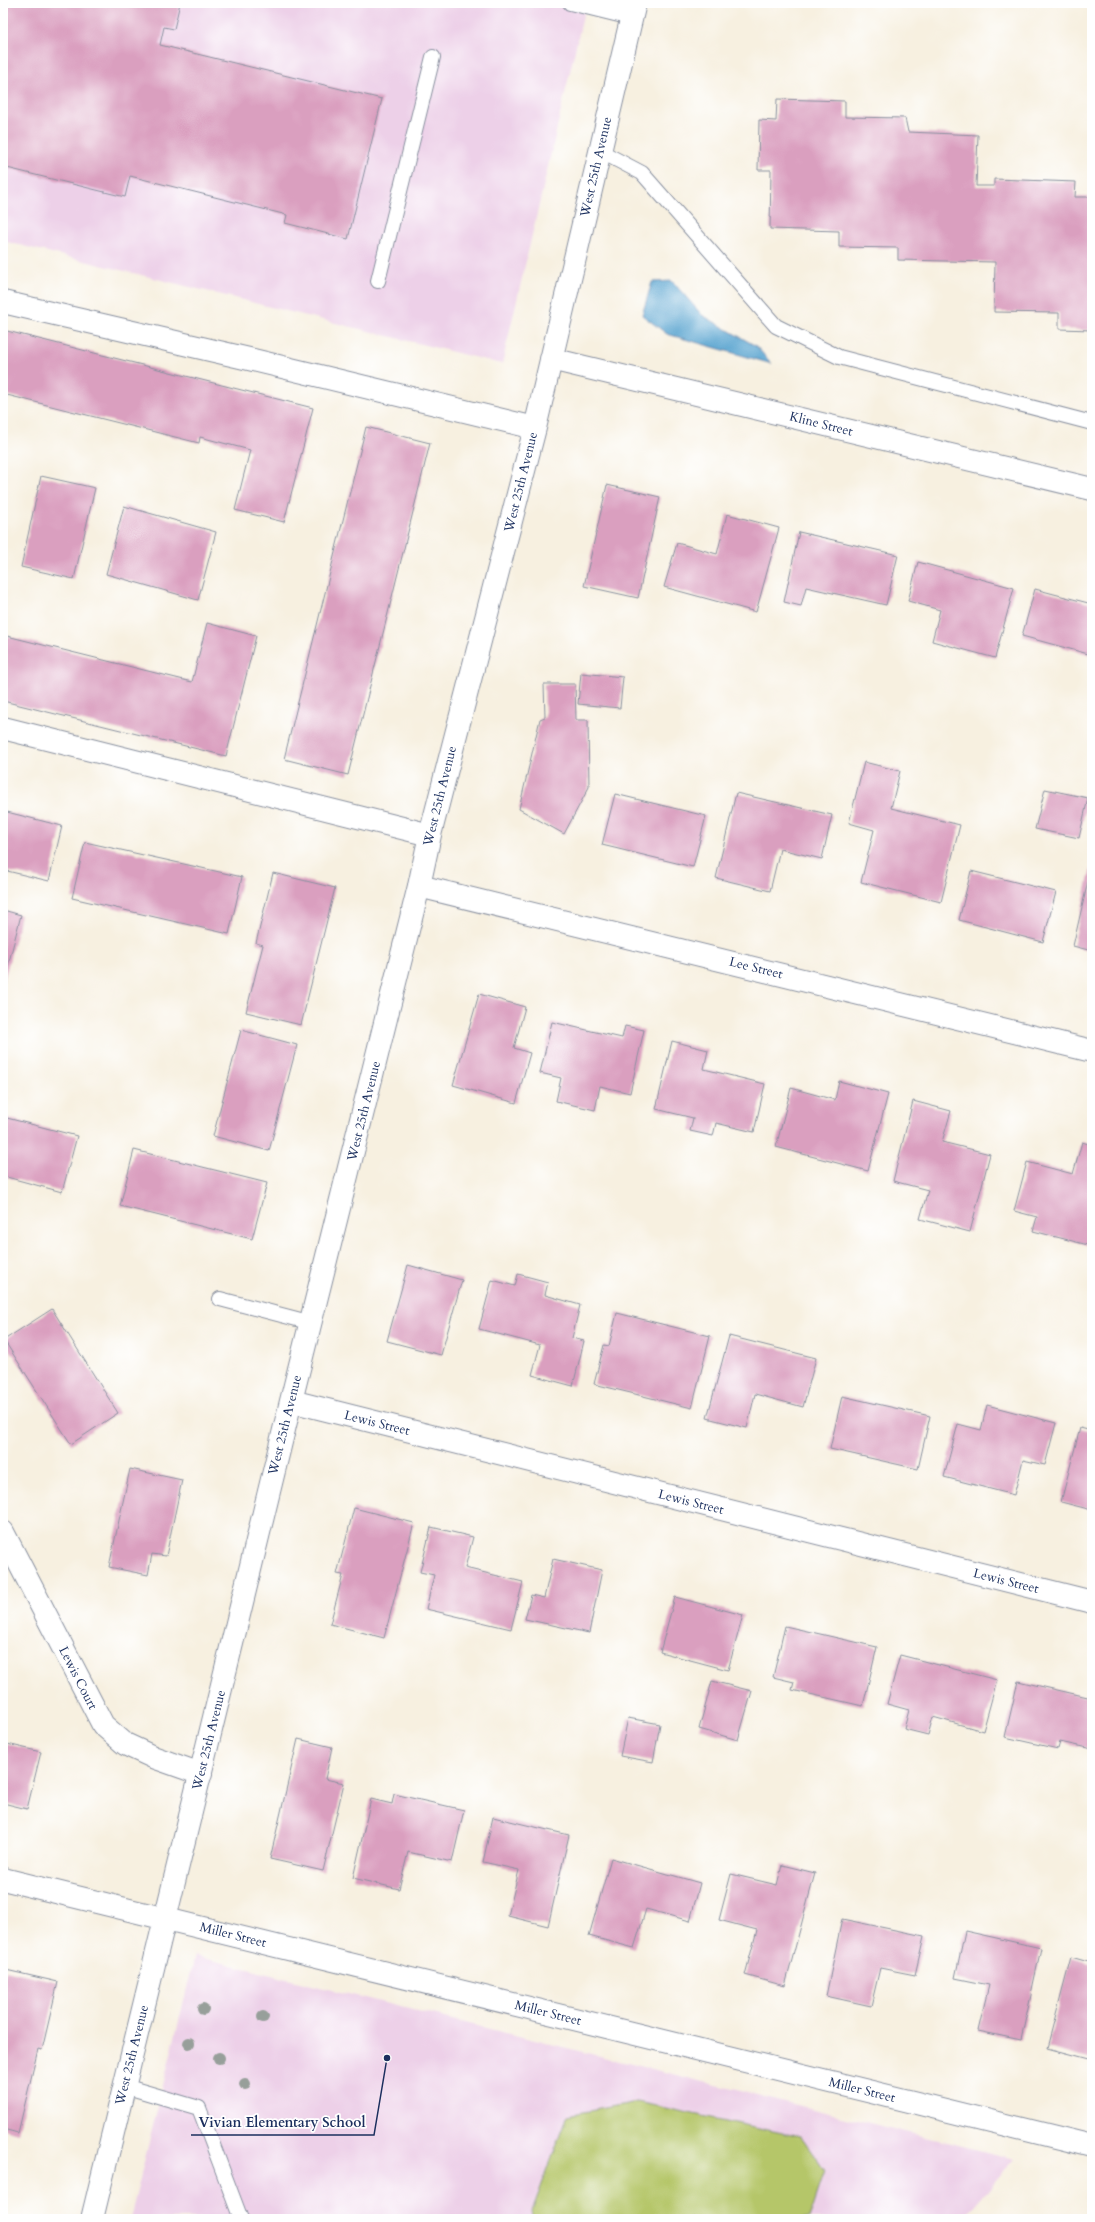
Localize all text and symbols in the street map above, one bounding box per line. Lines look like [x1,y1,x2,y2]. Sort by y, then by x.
street label: West 25th Avenue [575,115,616,220]
street label: Kline Street [787,407,855,441]
street label: West 25th Avenue [500,430,542,535]
street label: West 25th Avenue [419,744,461,849]
street label: Lee Street [727,953,785,983]
street label: West 25th Avenue [343,1059,385,1164]
street label: West 25th Avenue [264,1373,306,1478]
street label: Lewis Street [342,1406,412,1440]
street label: Lewis Street [656,1485,726,1519]
street label: Lewis Street [971,1564,1041,1598]
street label: Lewis Court [54,1643,102,1713]
street label: West 25th Avenue [188,1688,230,1793]
street label: Miller Street [198,1918,268,1952]
street label: Miller Street [513,1996,583,2030]
street label: West 25th Avenue [111,2003,153,2108]
street label: Miller Street [827,2073,897,2107]
callout: Vivian Elementary School [191,2109,374,2135]
text: Vivian Elementary School [198,2113,366,2132]

